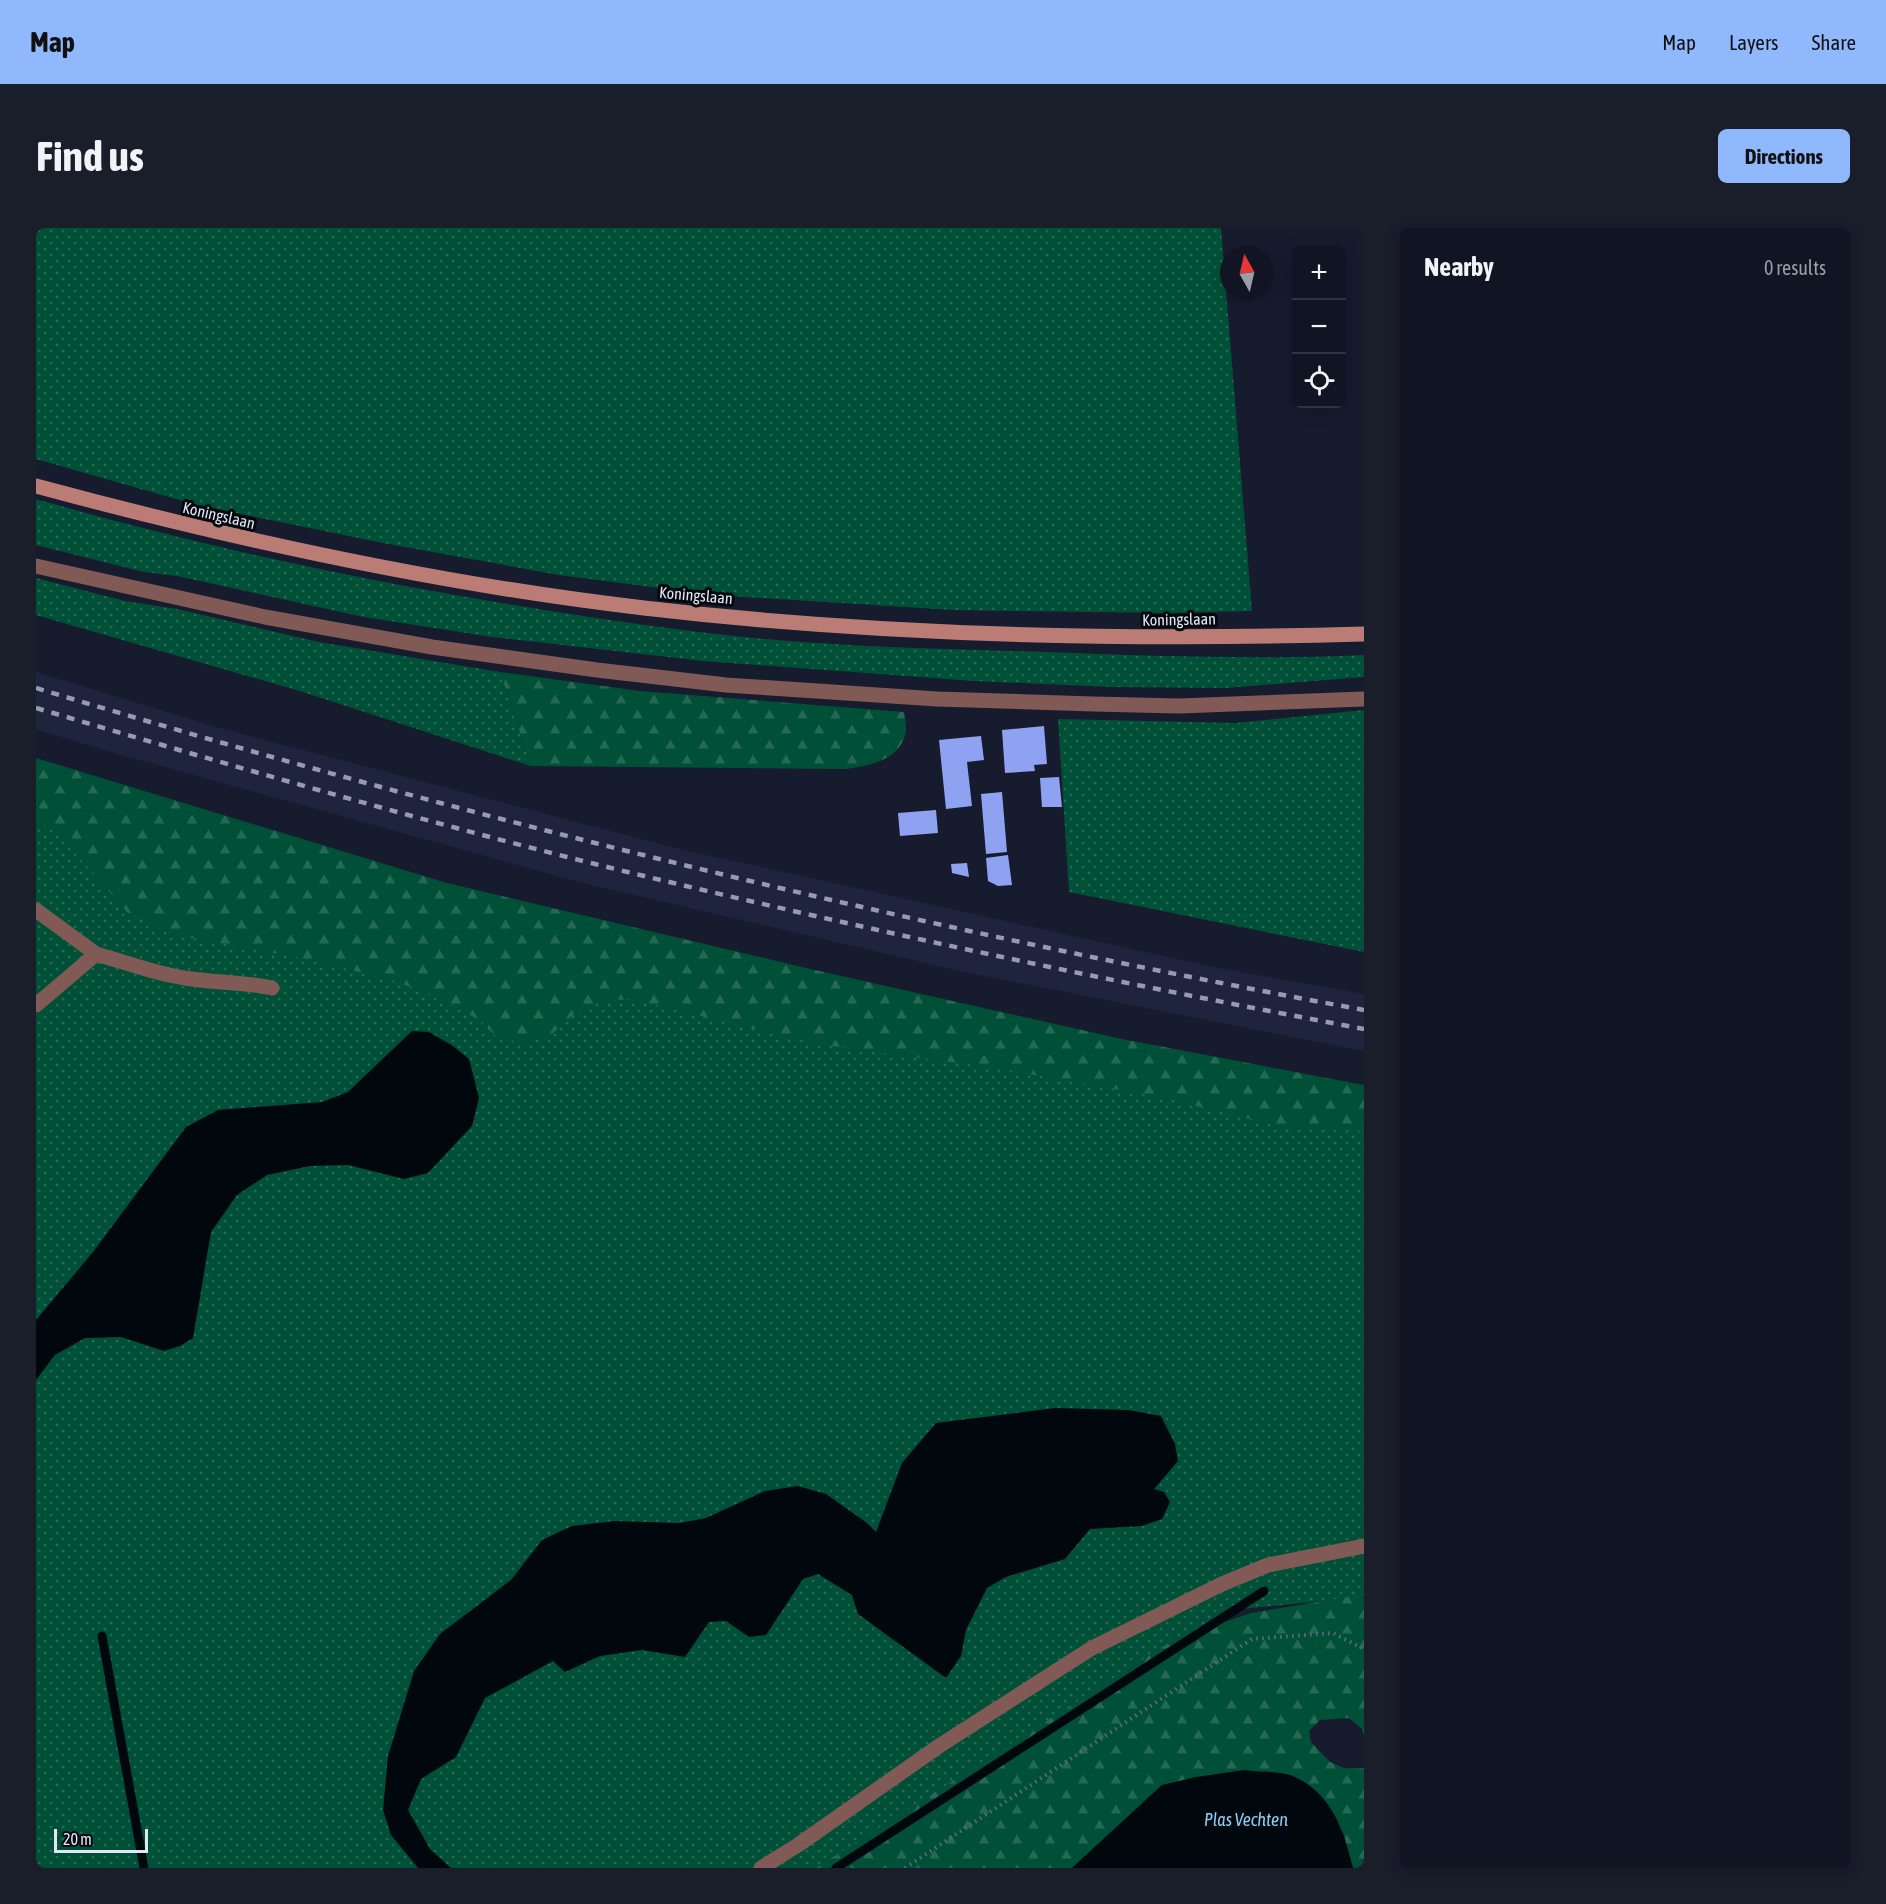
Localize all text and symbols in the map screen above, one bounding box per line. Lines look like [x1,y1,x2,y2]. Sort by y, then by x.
text: Map [30,26,75,58]
text: Map [1662,30,1696,54]
text: Layers [1729,30,1779,54]
text: Share [1812,30,1856,54]
button: Directions [1718,129,1850,183]
text: Find us [36,132,144,180]
north arrow [1220,246,1274,300]
map controls [1292,246,1346,408]
button: + [1292,246,1346,300]
text: Nearby [1424,252,1494,282]
text: 0 results [1764,256,1826,279]
button: − [1292,300,1346,354]
button: locate [1292,354,1346,408]
street label: Koningslaan [181,498,257,533]
street label: Koningslaan [658,583,733,608]
street label: Koningslaan [1142,609,1216,630]
water label: Plas Vechten [1204,1809,1288,1830]
scale bar [54,1826,148,1854]
text: 20 m [63,1830,92,1848]

